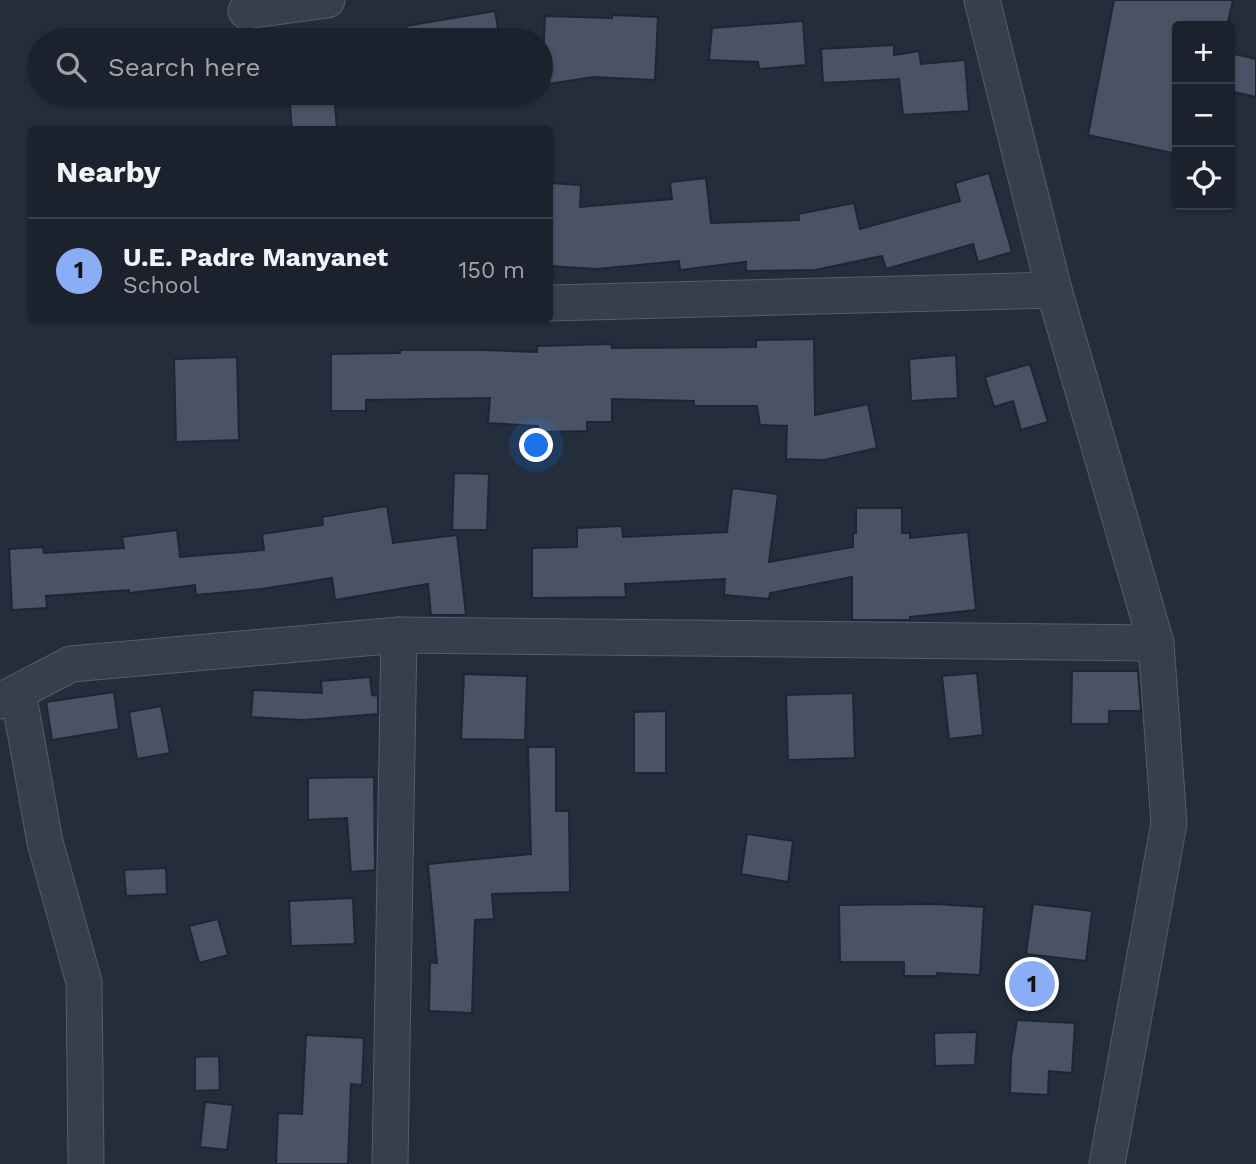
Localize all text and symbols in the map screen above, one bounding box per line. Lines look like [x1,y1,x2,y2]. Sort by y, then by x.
map controls [1172,21,1235,210]
button: + [1172,21,1235,84]
search box [28,28,553,105]
icon: search [52,48,90,86]
text: Search here [108,52,260,82]
button: − [1172,84,1235,147]
button: locate [1172,147,1235,210]
text: Nearby [56,154,161,189]
text: U.E. Padre Manyanet [123,242,388,272]
text: 1 [74,257,84,284]
text: 150 m [459,257,525,284]
text: School [123,272,200,299]
your location [519,428,553,462]
pin: 1 [1009,958,1055,1010]

